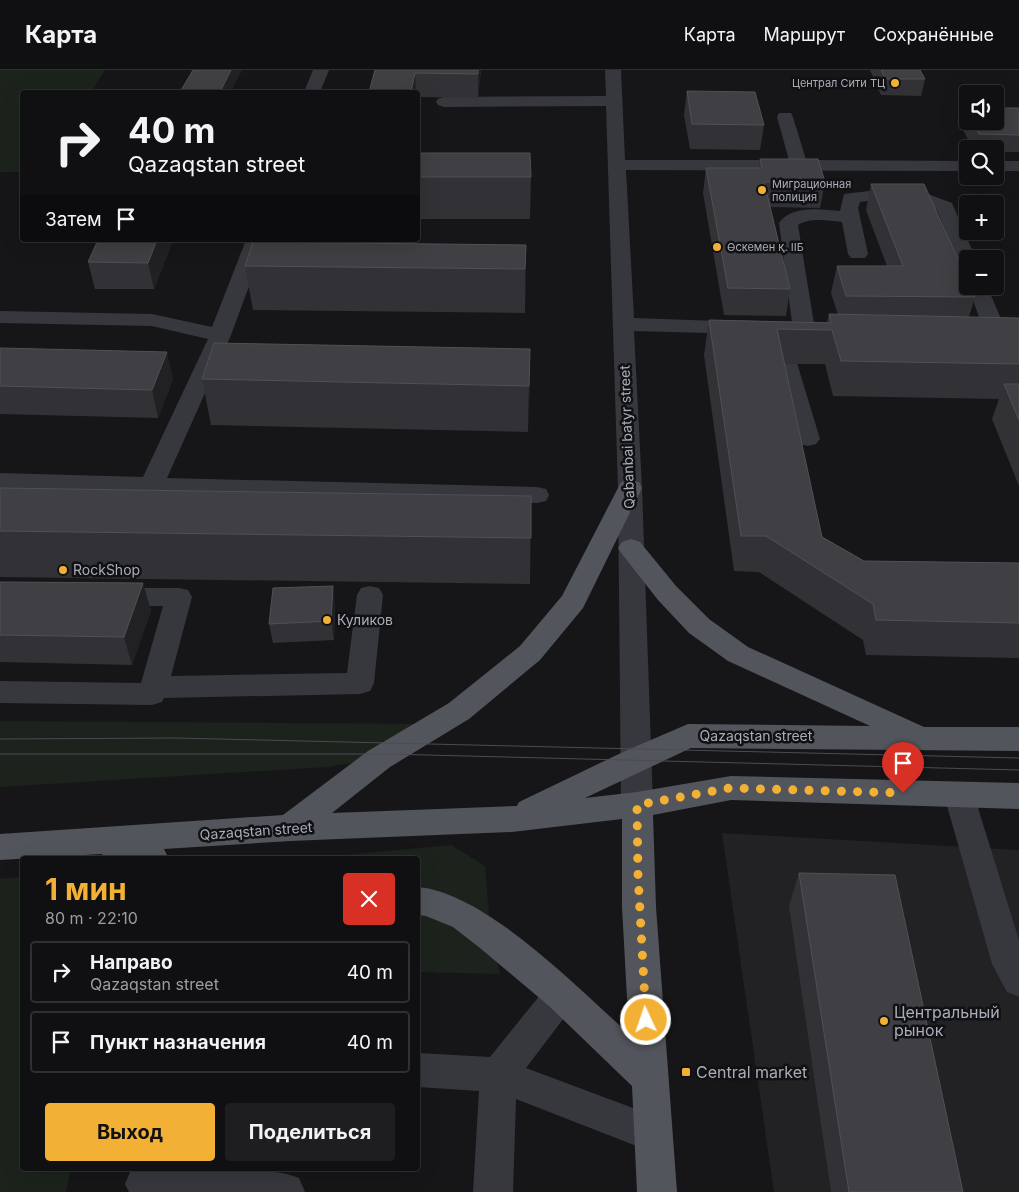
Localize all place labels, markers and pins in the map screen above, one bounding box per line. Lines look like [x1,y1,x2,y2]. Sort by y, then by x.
place label: Централ Сити ТЦ [792,76,885,90]
marker: Централ Сити ТЦ [889,77,901,89]
place label: Миграционная полиция [772,177,851,204]
marker: Миграционная полиция [756,184,768,196]
place label: Өскемен қ. ІІБ [727,240,804,254]
marker: Өскемен қ. ІІБ [711,241,723,253]
place label: RockShop [73,561,140,578]
marker: RockShop [57,564,69,576]
place label: Куликов [337,611,393,628]
marker: Куликов [321,614,333,626]
pin [882,742,924,793]
place label: Центральный рынок [894,1002,1000,1040]
marker: Центральный рынок [878,1015,890,1027]
place label: Central market [696,1062,807,1082]
marker: Central market [680,1066,692,1078]

